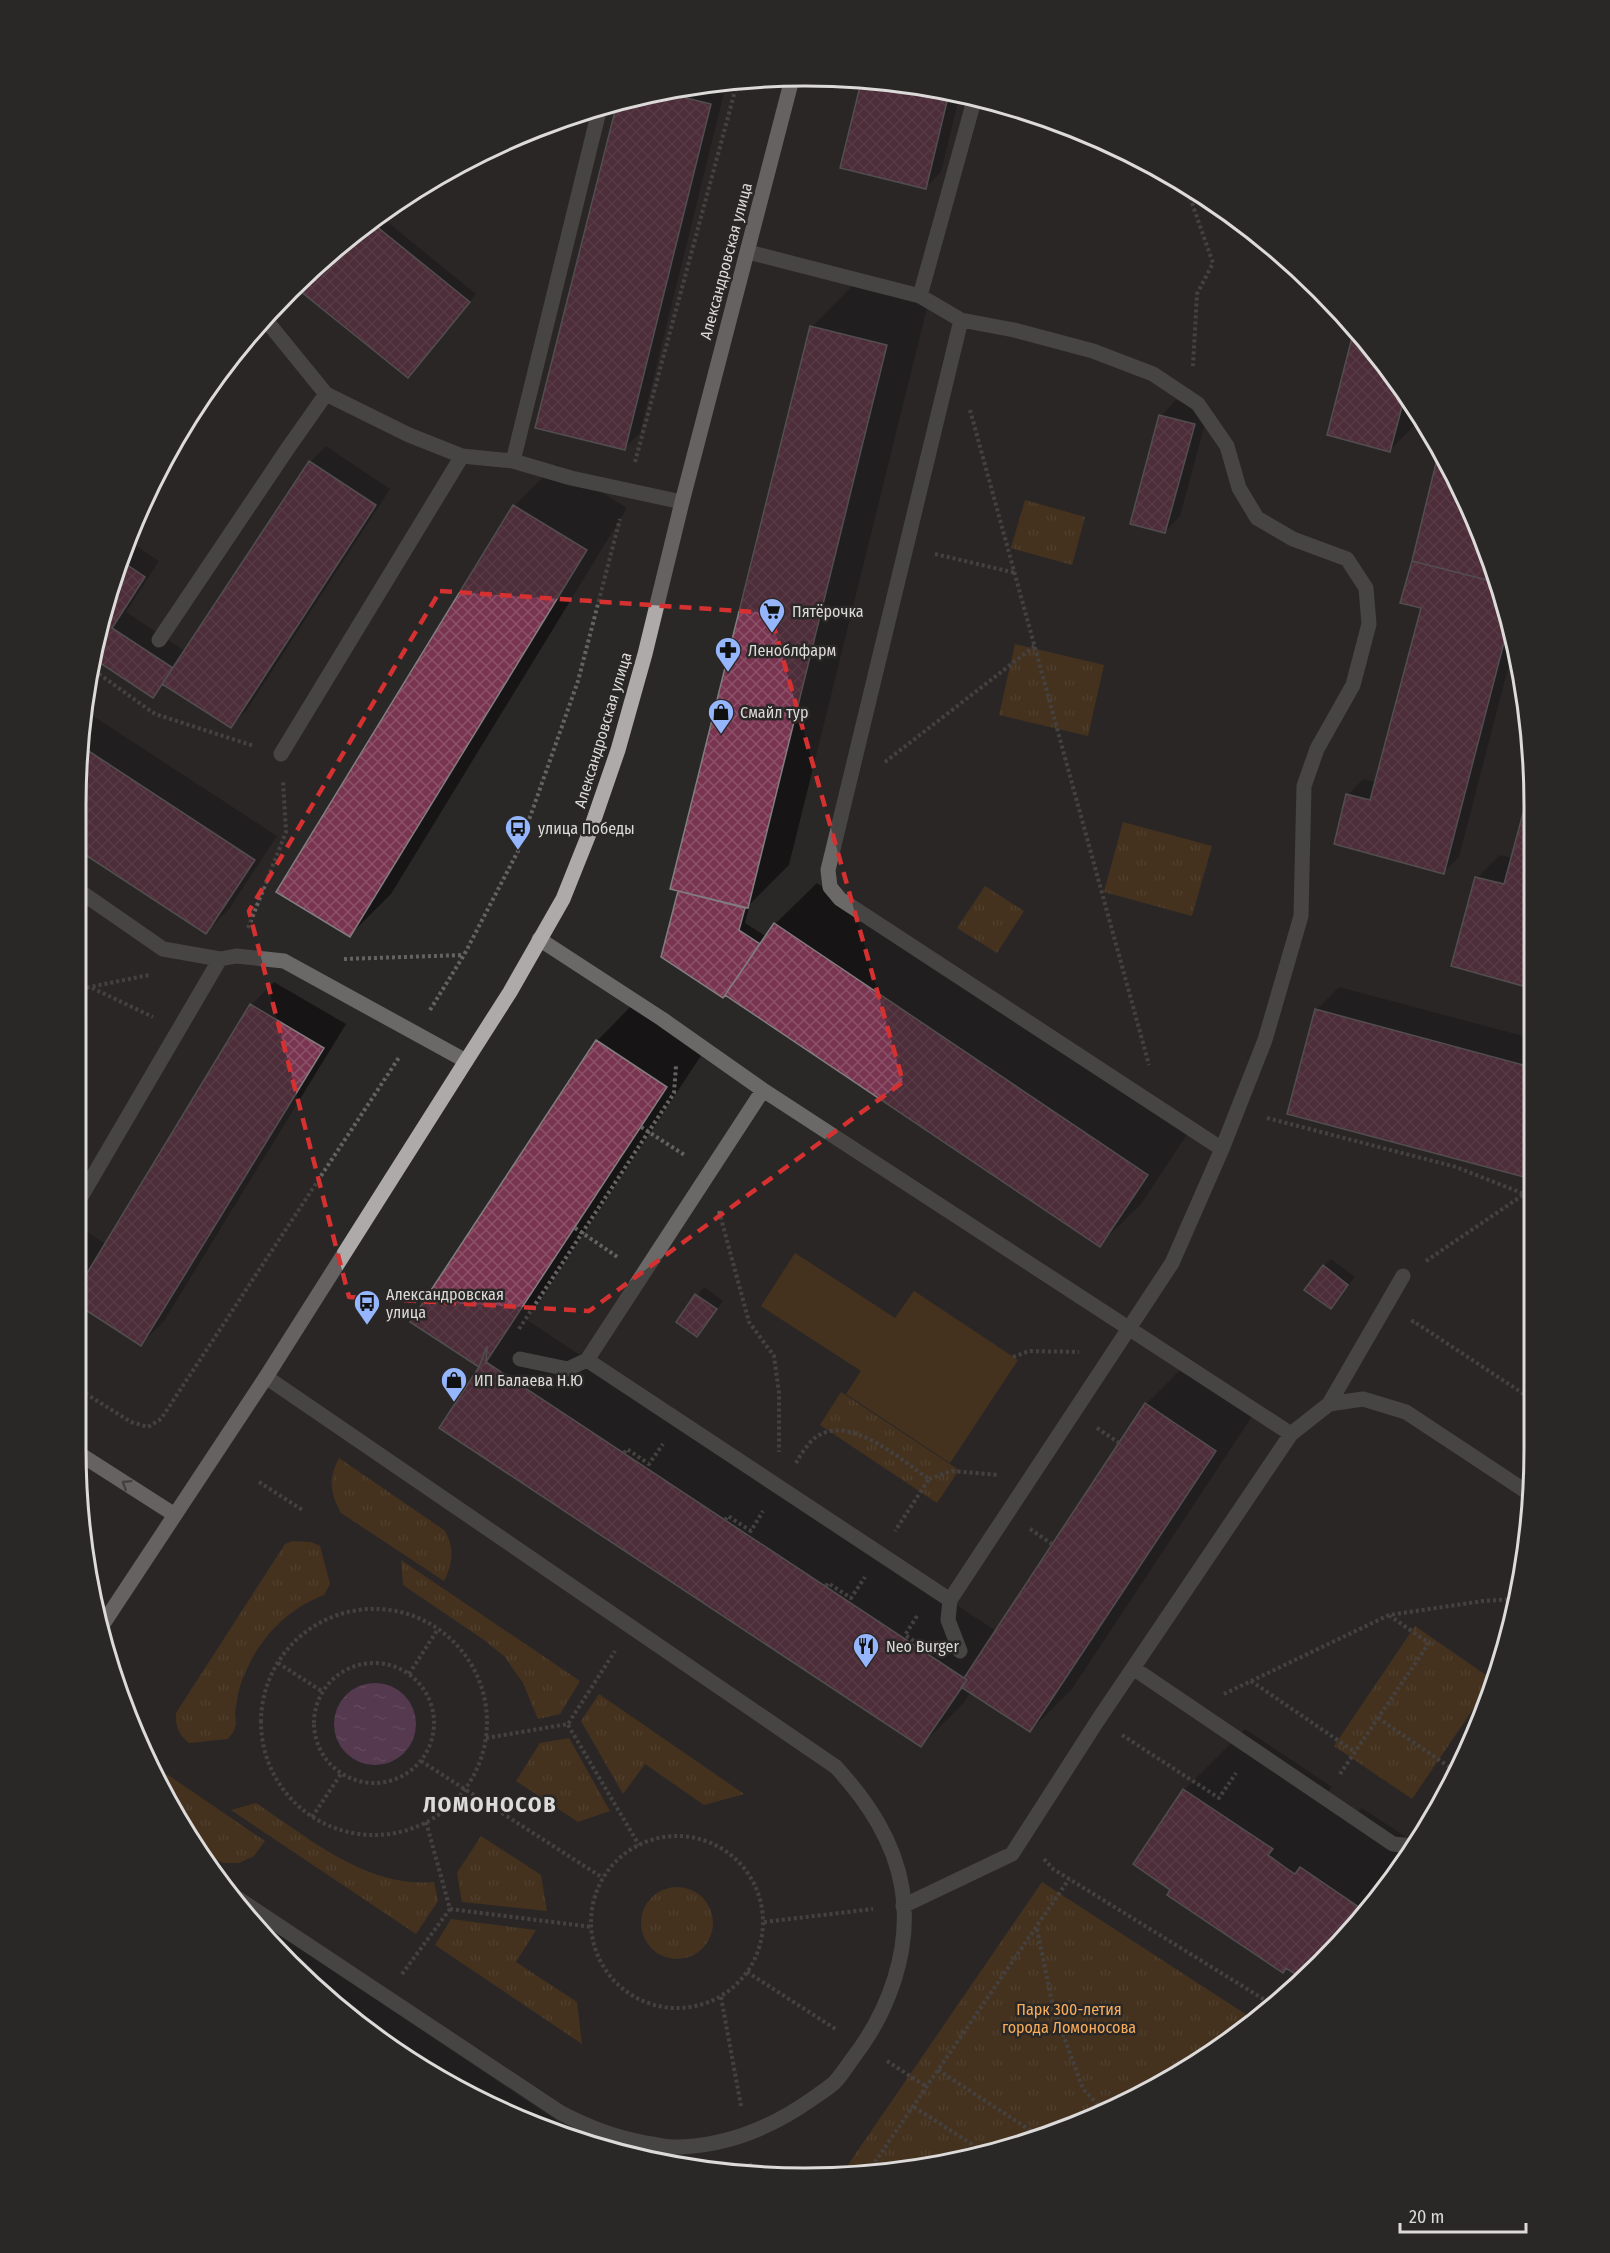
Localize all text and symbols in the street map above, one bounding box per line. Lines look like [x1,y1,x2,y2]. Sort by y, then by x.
street label: Александровская улица [696,180,756,342]
supermarket icon: Пятёрочка [757,596,787,634]
place label: Пятёрочка [792,602,864,621]
pharmacy icon: Леноблфарм [713,635,743,673]
place label: Леноблфарм [748,641,836,660]
street label: Александровская улица [570,650,636,810]
shop icon: Смайл тур [706,697,736,735]
place label: Смайл тур [740,703,808,722]
bus stop icon: улица Победы [503,813,533,851]
place label: улица Победы [538,819,635,838]
place label: Александровская улица [386,1285,504,1322]
bus stop icon: Александровская улица [352,1288,382,1326]
shop icon: ИП Балаева Н.Ю [439,1365,469,1403]
place label: ИП Балаева Н.Ю [474,1371,583,1390]
one-way arrow [122,1479,132,1491]
restaurant icon: Neo Burger [851,1631,881,1669]
place label: Neo Burger [886,1637,959,1656]
district label: ЛОМОНОСОВ [423,1791,557,1818]
park label: Парк 300-летия города Ломоносова [1002,2000,1136,2037]
scale bar [1400,2196,1526,2234]
text: 20 m [1409,2206,1444,2228]

